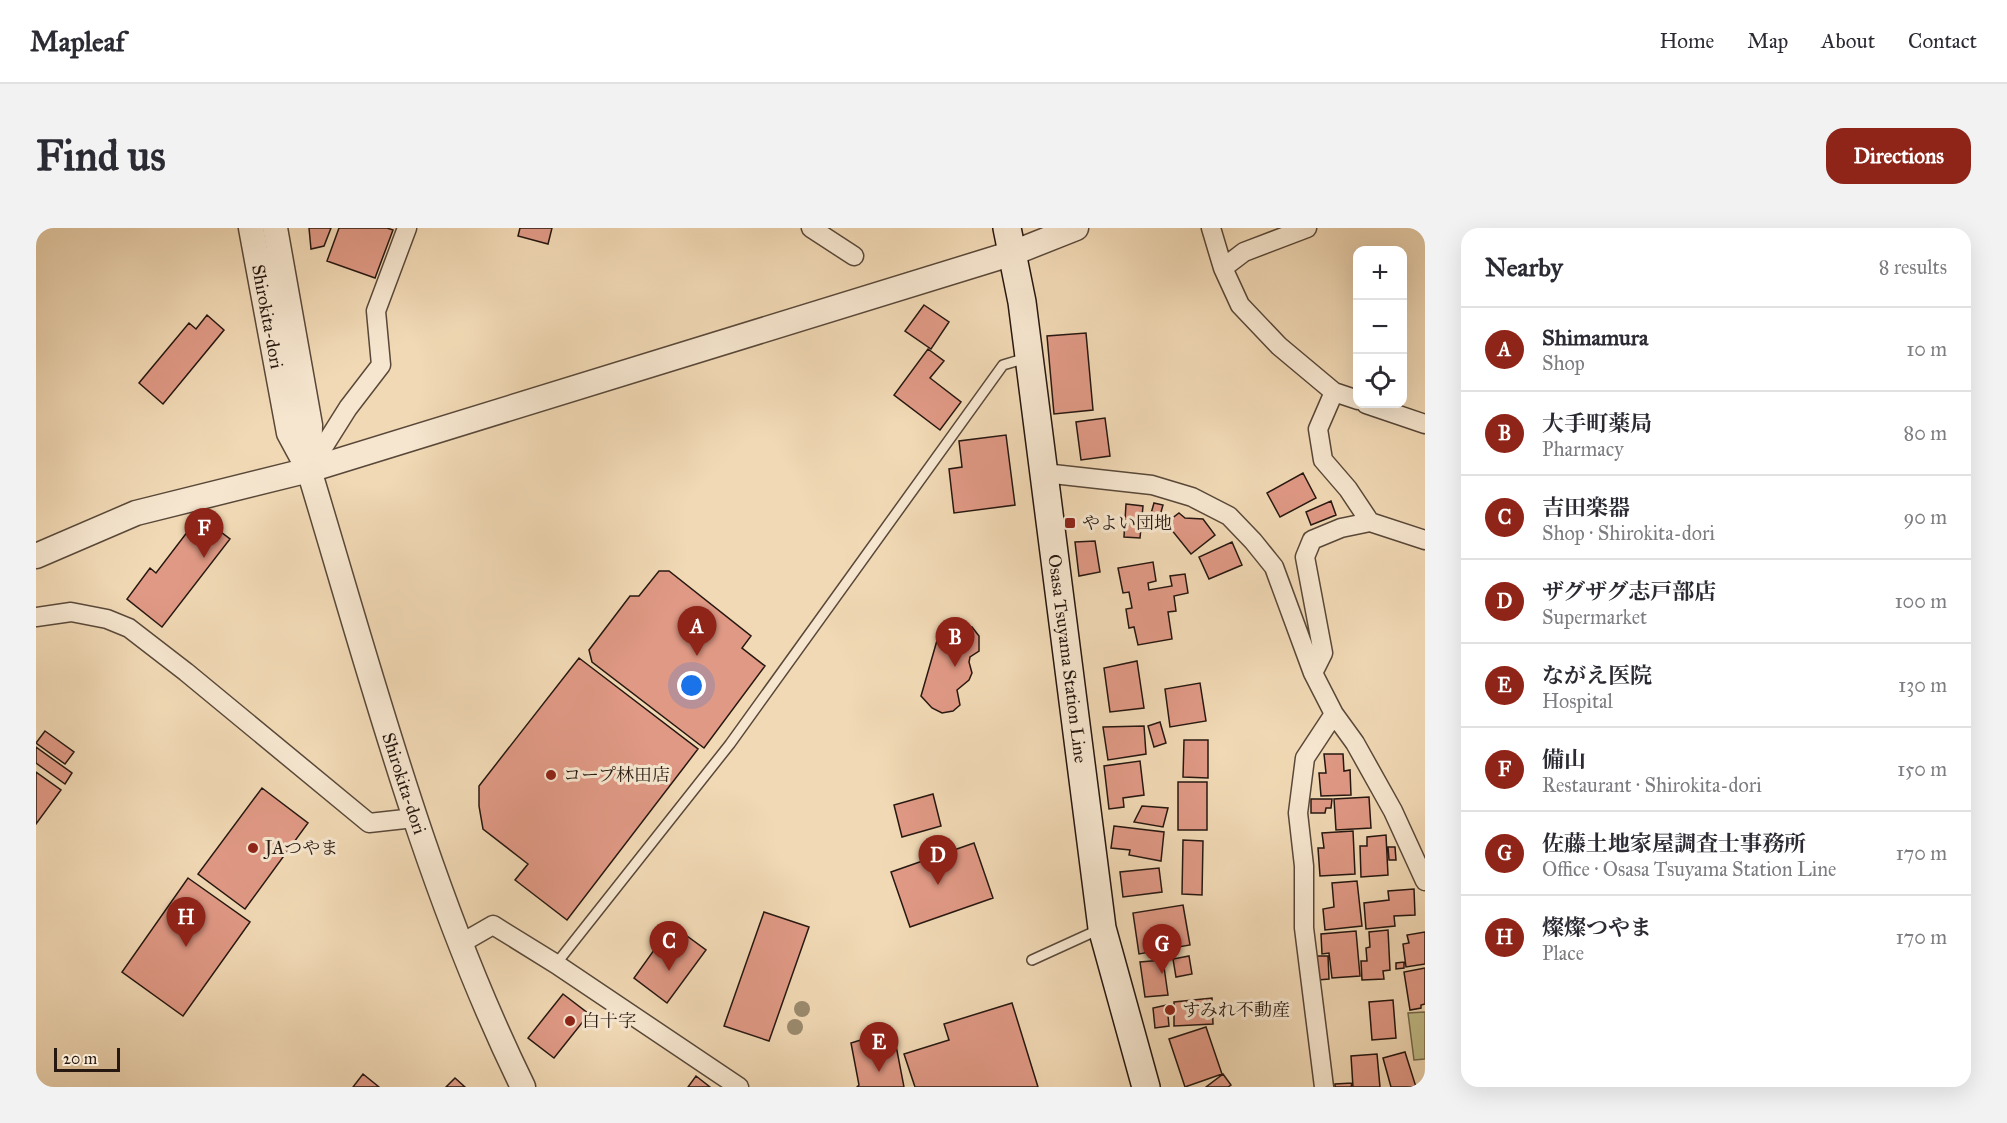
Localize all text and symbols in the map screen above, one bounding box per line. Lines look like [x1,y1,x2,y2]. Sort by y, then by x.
text: Mapleaf [30,24,125,59]
text: Home [1659,28,1714,54]
text: Map [1747,28,1788,54]
text: About [1821,28,1875,54]
text: Contact [1908,28,1977,54]
button: Directions [1826,128,1971,184]
text: Find us [36,130,166,182]
map controls [1353,246,1407,408]
button: + [1353,246,1407,300]
text: Nearby [1485,251,1563,283]
text: 8 results [1879,255,1947,279]
street label: Shirokita-dori [247,263,288,370]
button: − [1353,300,1407,354]
text: Shimamura [1542,324,1648,351]
text: A [1498,337,1511,361]
text: 10 m [1906,337,1947,361]
text: Shop [1542,351,1585,375]
button: locate [1353,354,1407,408]
text: 大手町薬局 [1542,410,1652,437]
text: B [1498,421,1511,445]
text: 80 m [1904,421,1947,445]
text: Pharmacy [1542,437,1624,461]
text: 吉田楽器 [1542,494,1630,521]
text: C [1498,505,1511,529]
text: 90 m [1904,505,1947,529]
pin: F [184,508,224,558]
place label: やよい団地 [1082,512,1172,534]
marker: やよい団地 [1063,516,1077,530]
text: Shop · Shirokita-dori [1542,521,1715,545]
street label: Osasa Tsuyama Station Line [1043,553,1092,764]
text: ザグザグ志戸部店 [1542,578,1716,605]
text: D [1497,589,1512,613]
text: 100 m [1895,589,1947,613]
text: Supermarket [1542,605,1647,629]
pin: A [678,606,716,656]
pin: B [936,618,974,667]
text: ながえ医院 [1542,662,1652,689]
your location [677,671,706,700]
text: E [1497,673,1512,697]
text: 130 m [1898,673,1947,697]
text: Hospital [1542,689,1613,713]
street label: Shirokita-dori [377,730,431,837]
text: 備山 [1542,746,1586,773]
text: F [1498,757,1511,781]
text: 150 m [1897,757,1947,781]
place label: コープ林田店 [563,764,670,786]
marker: コープ林田店 [544,768,558,782]
text: Restaurant · Shirokita-dori [1542,773,1762,797]
text: 佐藤土地家屋調査士事務所 [1542,830,1806,857]
pin: D [918,836,958,885]
place label: JAつやま [263,837,338,860]
marker: JAつやま [246,841,260,855]
text: G [1497,841,1512,865]
text: 170 m [1896,841,1947,865]
text: Office · Osasa Tsuyama Station Line [1542,857,1836,881]
pin: H [166,898,206,947]
text: 燦燦つやま [1542,914,1652,941]
pin: C [650,922,688,971]
pin: G [1142,924,1182,974]
text: H [1496,925,1513,949]
text: 170 m [1896,925,1947,949]
text: Place [1542,941,1584,965]
place label: すみれ不動産 [1182,999,1290,1021]
marker: すみれ不動産 [1163,1003,1177,1017]
place label: 白十字 [582,1010,636,1032]
marker: 白十字 [563,1014,577,1028]
pin: E [860,1022,898,1072]
scale bar [54,1045,120,1072]
text: 20 m [63,1049,97,1068]

